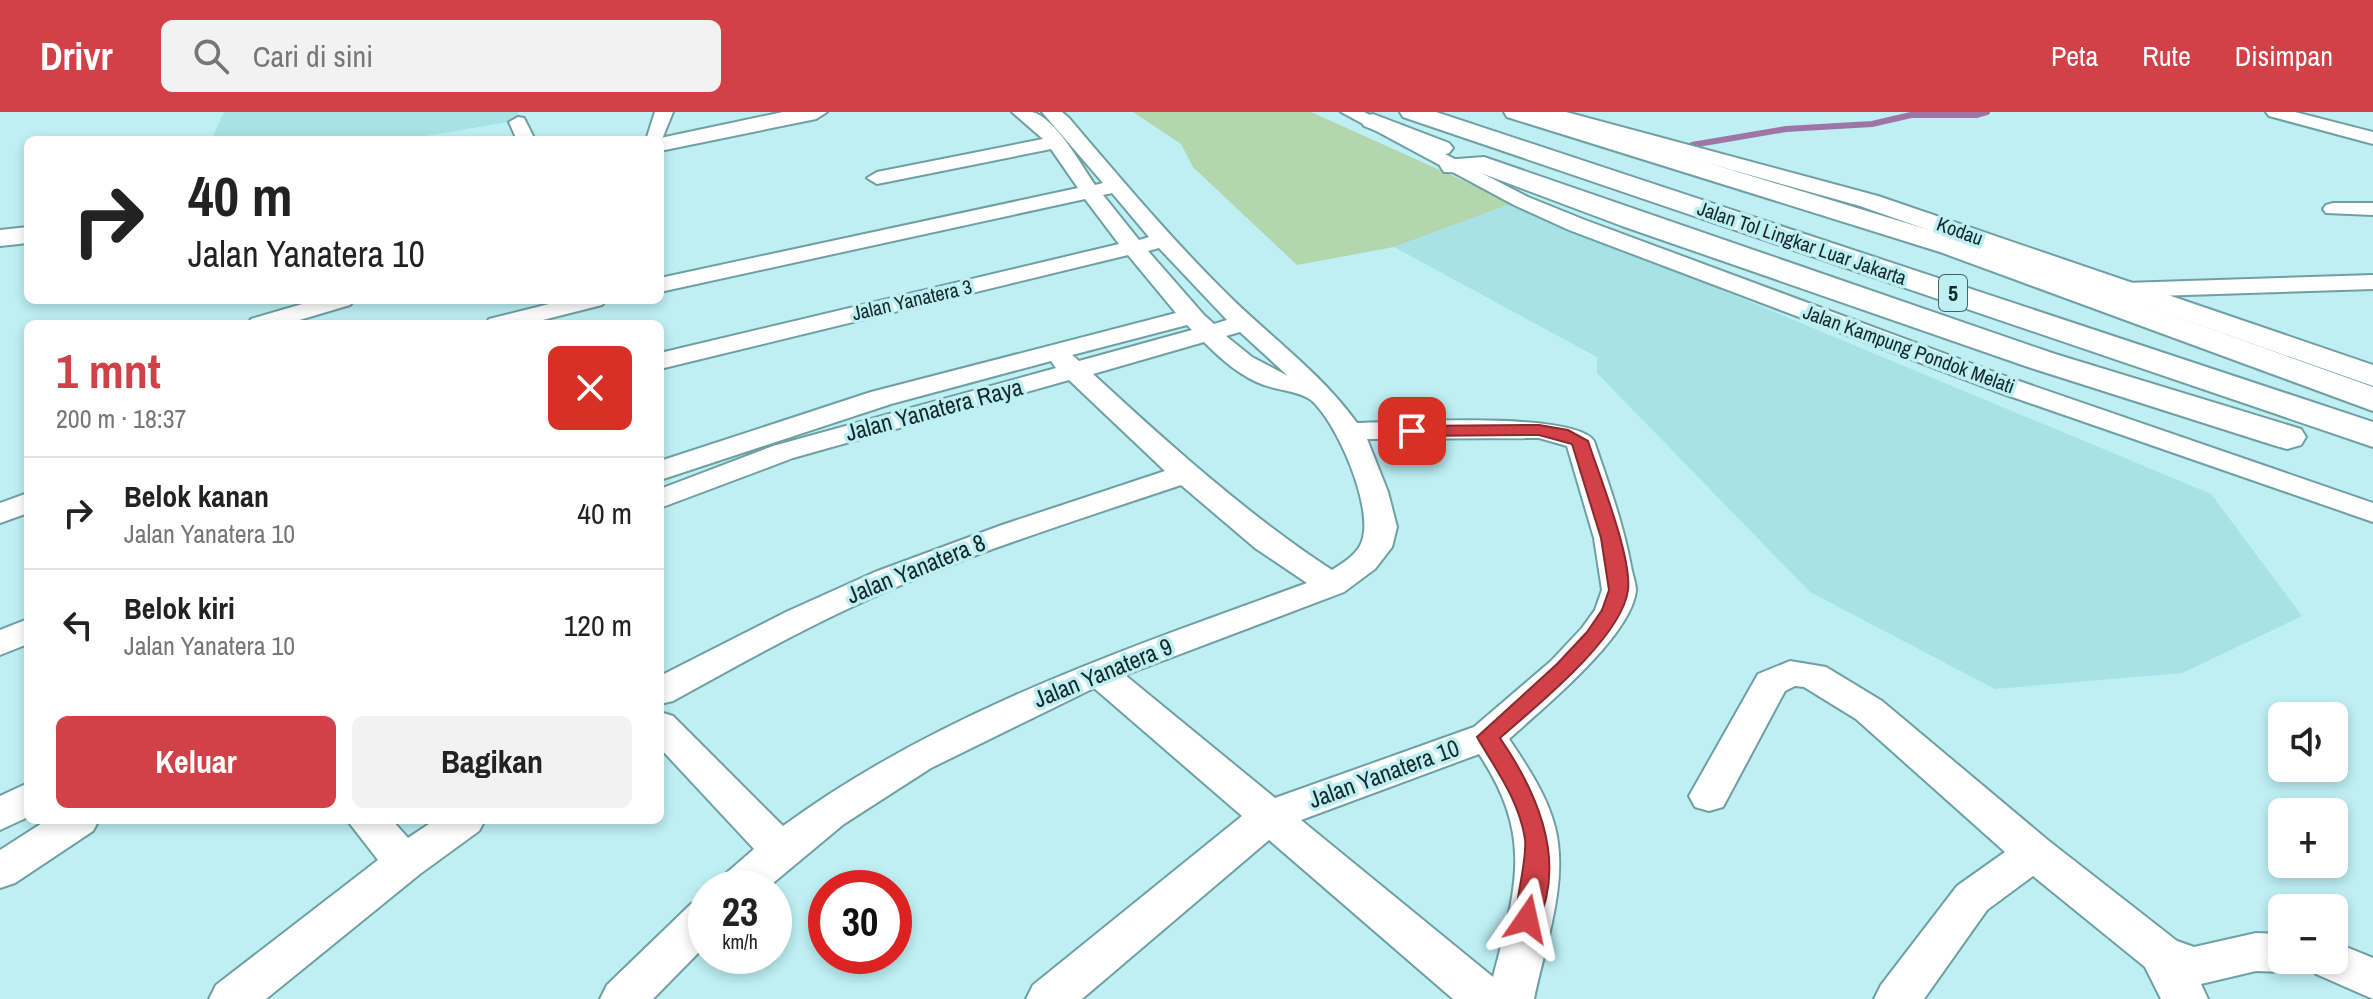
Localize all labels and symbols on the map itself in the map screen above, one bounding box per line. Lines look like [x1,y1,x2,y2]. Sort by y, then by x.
street label: Jalan Tol Lingkar Luar Jakarta [1694,194,1910,291]
street label: Kodau [1933,210,1987,251]
street label: Jalan Yanatera 3 [849,273,975,326]
road number: 5 [1939,275,1967,311]
street label: Jalan Kampung Pondok Melati [1800,298,2019,399]
street label: Jalan Yanatera Raya [842,370,1026,448]
pin [1378,397,1446,465]
street label: Jalan Yanatera 8 [841,526,990,610]
street label: Jalan Yanatera 9 [1028,630,1177,714]
street label: Jalan Yanatera 10 [1304,731,1463,815]
speed limit sign: 30 [808,870,912,974]
position arrow [1485,877,1569,961]

